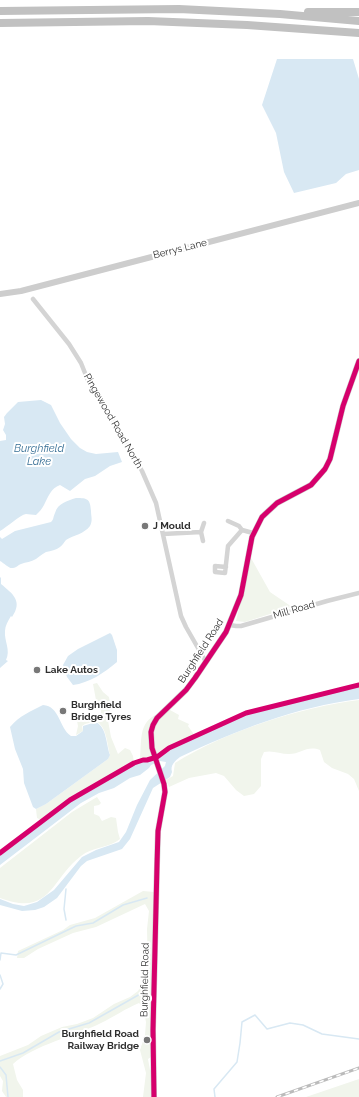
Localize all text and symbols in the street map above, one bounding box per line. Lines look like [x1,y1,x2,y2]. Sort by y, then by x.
street label: Berrys Lane [152,237,208,261]
street label: Pingewood Road North [81,371,145,471]
water label: Burghfield Lake [14,442,64,468]
place label: J Mould [153,520,191,532]
marker: J Mould [140,521,150,531]
street label: Mill Road [272,598,316,622]
street label: Burghfield Road [176,617,226,685]
place label: Lake Autos [45,664,98,676]
marker: Lake Autos [32,665,42,675]
place label: Burghfield Bridge Tyres [71,699,131,722]
marker: Burghfield Bridge Tyres [58,706,68,716]
street label: Burghfield Road [138,943,152,1017]
place label: Burghfield Road Railway Bridge [61,1028,139,1052]
marker: Burghfield Road Railway Bridge [142,1035,152,1045]

